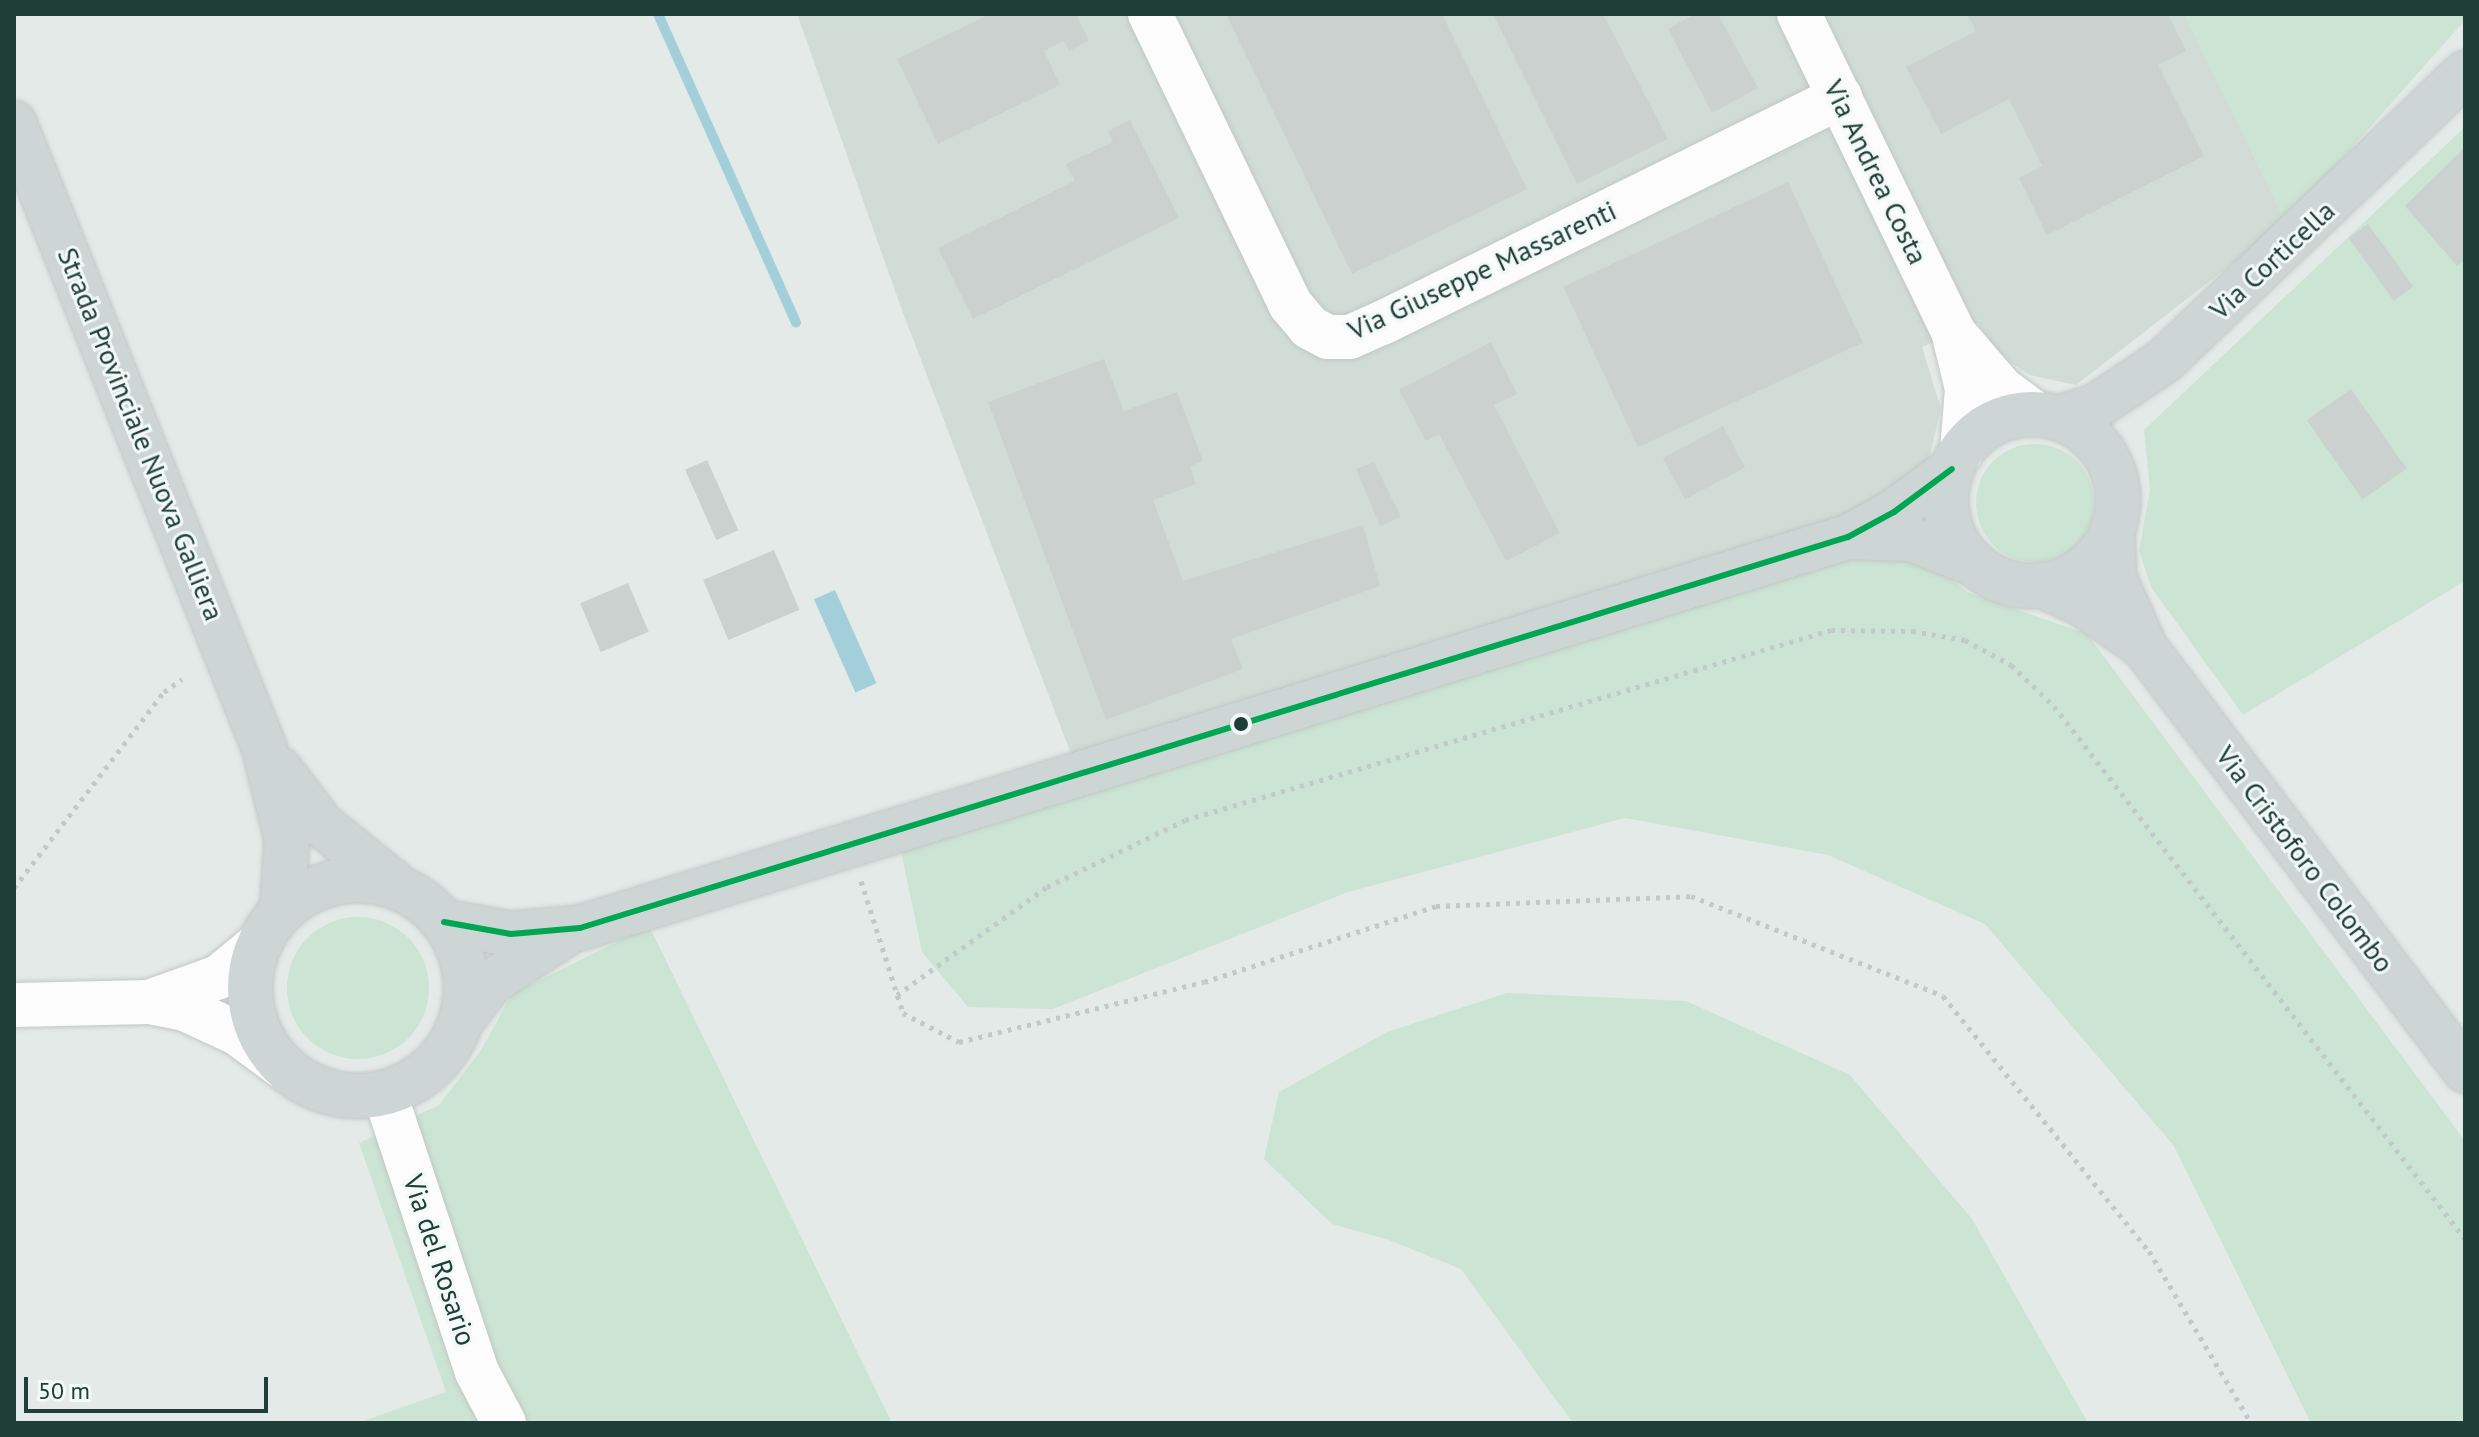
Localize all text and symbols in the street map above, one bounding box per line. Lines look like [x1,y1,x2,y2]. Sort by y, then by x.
street label: Via Andrea Costa [1817,74,1935,270]
street label: Via Giuseppe Massarenti [1343,193,1621,347]
street label: Via Corticella [2203,194,2341,326]
street label: Strada Provinciale Nuova Galliera [51,243,231,625]
unlabelled marker [1233,716,1249,732]
street label: Via Cristoforo Colombo [2209,739,2401,979]
street label: Via del Rosario [397,1170,483,1350]
scale bar [28,1361,272,1411]
text: 50 m [38,1375,90,1406]

